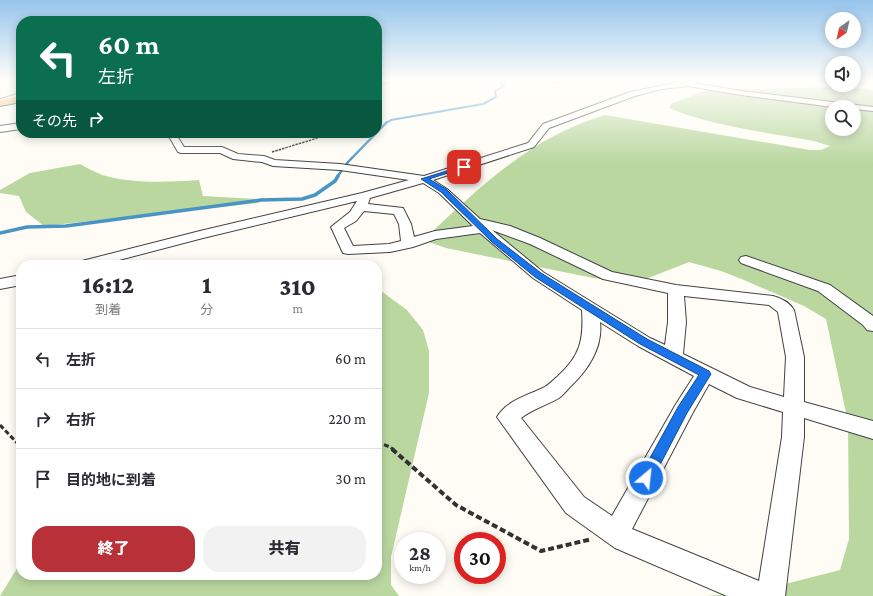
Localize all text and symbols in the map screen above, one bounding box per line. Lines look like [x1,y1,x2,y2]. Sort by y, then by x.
north arrow [825,12,861,48]
map controls [825,12,861,136]
text: 60 m [98,29,159,60]
icon: left [32,32,84,84]
button: sound [825,56,861,92]
text: 左折 [98,67,134,87]
button: search [825,100,861,136]
icon: right [85,108,107,130]
text: その先 [32,113,77,129]
pin [447,150,481,184]
icon: arrive [453,156,475,178]
text: 16:12 [82,271,134,298]
text: 1 [202,271,211,298]
text: 310 [280,273,316,300]
text: m [292,301,303,316]
text: 到着 [95,302,121,317]
text: 分 [200,302,213,317]
icon: left [32,348,54,370]
text: 60 m [335,351,366,367]
text: 左折 [66,352,96,368]
icon: right [32,408,54,430]
text: 220 m [328,411,366,427]
text: 右折 [66,412,96,428]
position arrow [625,457,667,499]
icon: arrive [32,468,54,490]
text: 30 m [336,471,366,487]
text: 目的地に到着 [66,472,156,488]
button: 終了 [32,526,195,572]
button: 共有 [203,526,366,572]
speed limit sign: 30 [454,532,506,584]
text: 28 [409,542,431,564]
text: km/h [409,562,431,573]

